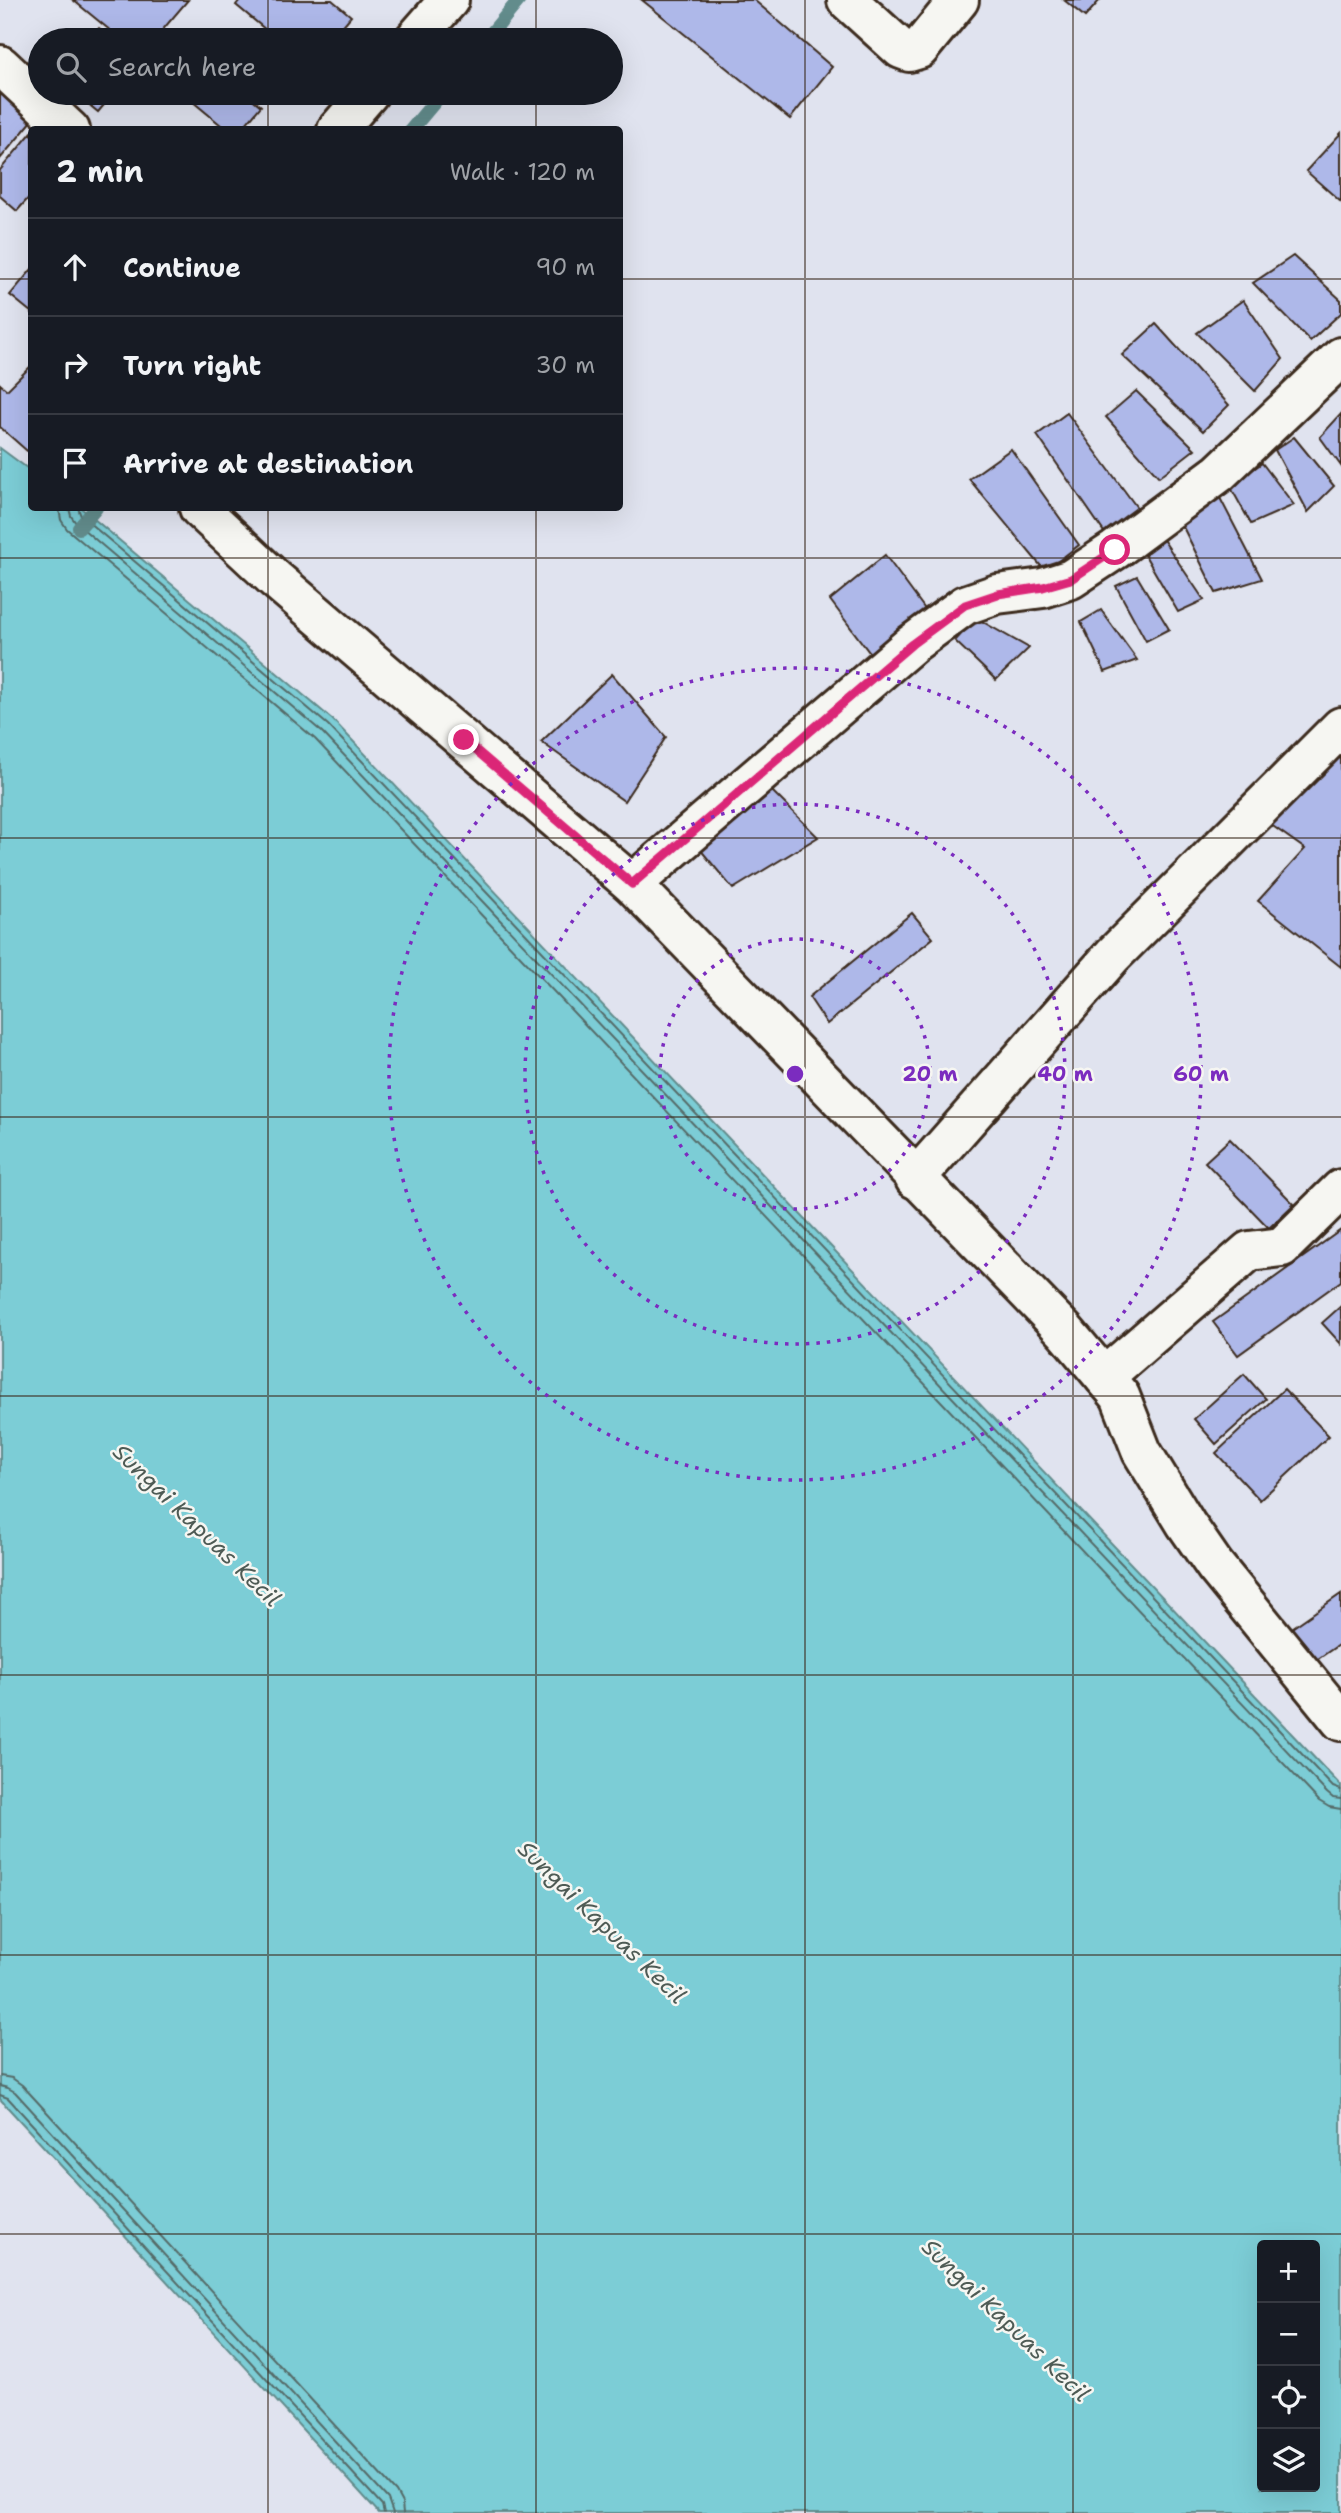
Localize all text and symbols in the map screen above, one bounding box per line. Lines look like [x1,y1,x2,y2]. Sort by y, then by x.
search box [28,28,623,105]
icon: search [52,48,90,86]
text: Search here [108,49,257,84]
text: 2 min [56,151,143,192]
text: Walk · 120 m [450,157,595,187]
icon: ahead [56,248,94,286]
text: Continue [123,250,241,285]
text: 90 m [535,252,595,282]
icon: right [56,346,94,384]
text: Turn right [123,348,261,383]
text: 30 m [536,350,595,380]
icon: arrive [56,444,94,482]
text: Arrive at destination [123,446,413,481]
route start [1099,534,1130,565]
route end [448,724,479,755]
text: 20 m [902,1060,958,1088]
text: 40 m [1037,1060,1093,1088]
text: 60 m [1173,1060,1229,1088]
centre of rings [783,1062,807,1086]
water label: Sungai Kapuas Kecil [107,1437,287,1613]
water label: Sungai Kapuas Kecil [512,1834,692,2010]
water label: Sungai Kapuas Kecil [916,2232,1096,2408]
map controls [1257,2240,1320,2492]
button: + [1257,2240,1320,2303]
button: − [1257,2303,1320,2366]
button: locate [1257,2366,1320,2429]
button: layers [1257,2429,1320,2492]

